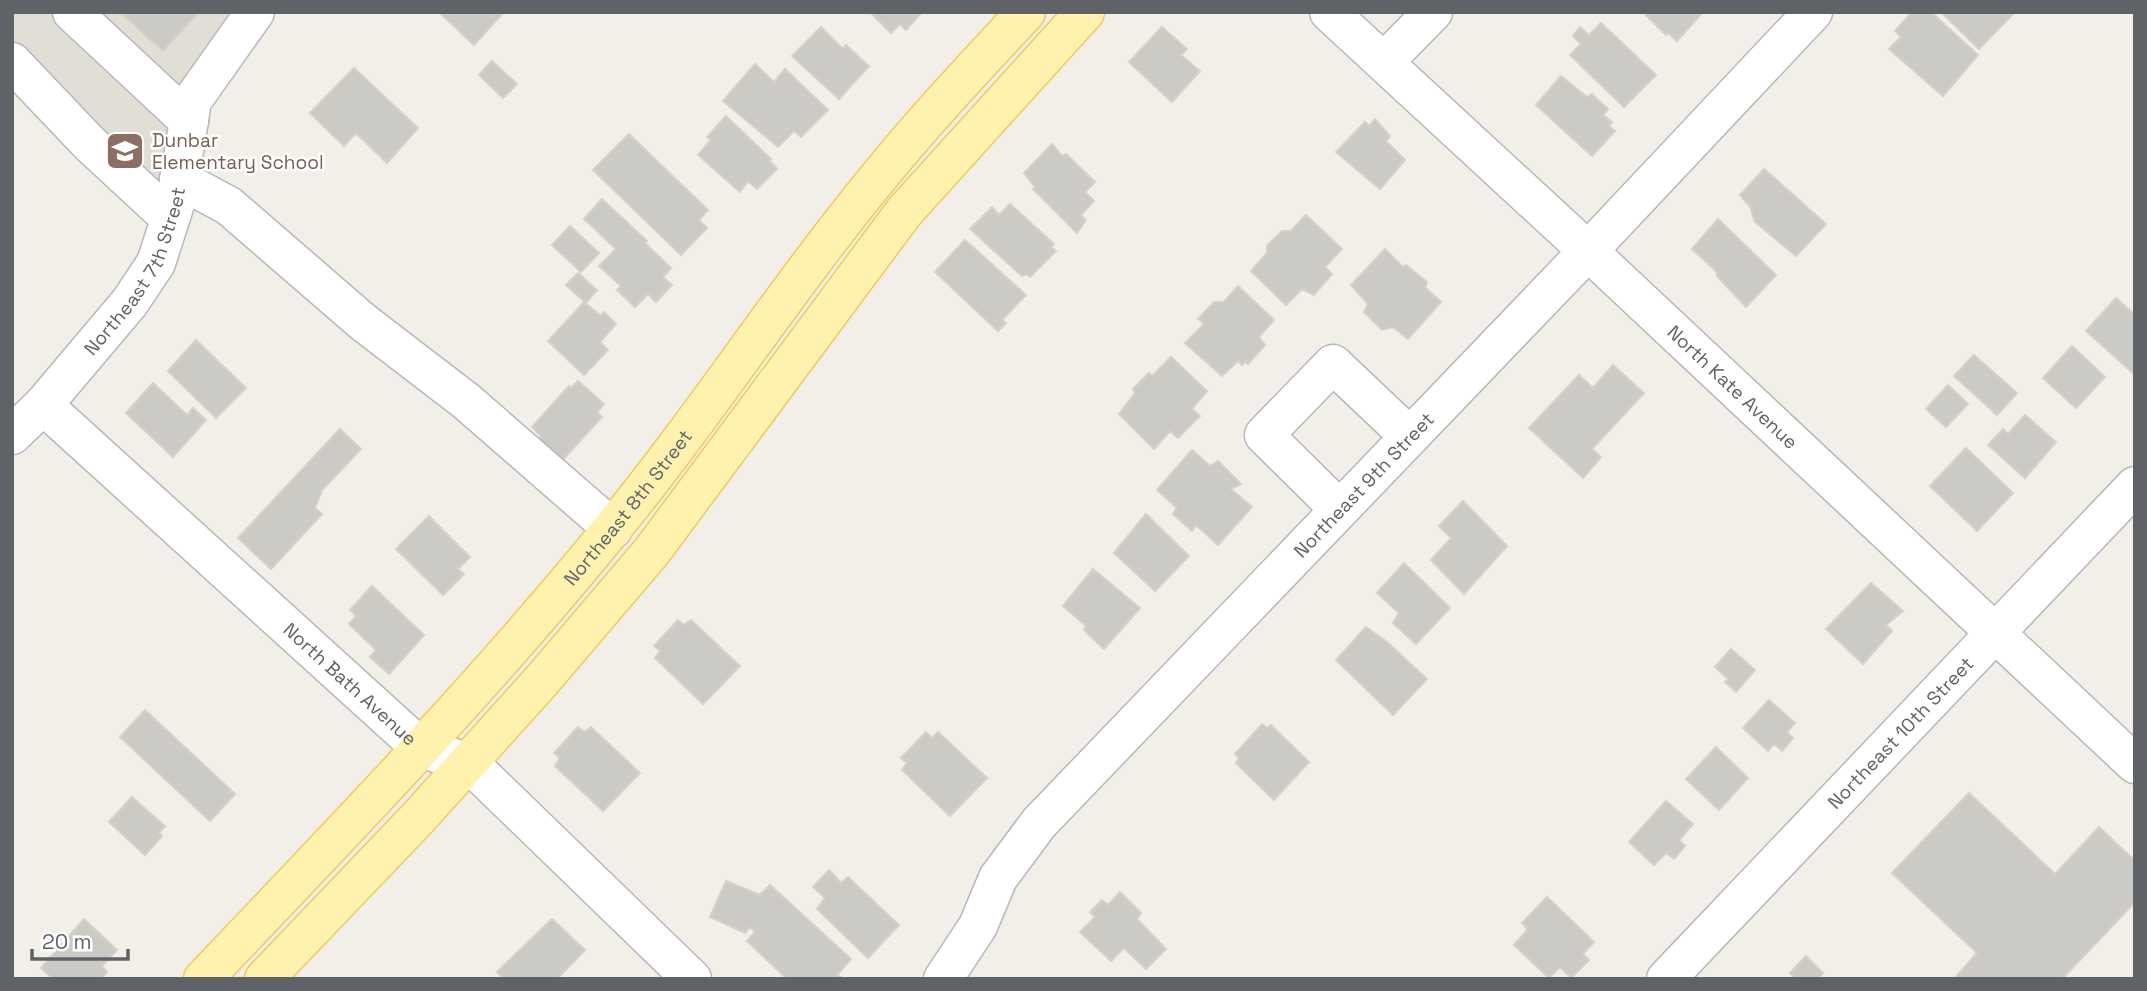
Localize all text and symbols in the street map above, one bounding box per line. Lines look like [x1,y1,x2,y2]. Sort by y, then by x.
place label: Dunbar Elementary School [152,128,324,175]
school or university icon: Dunbar Elementary School [104,130,146,172]
street label: Northeast 7th Street [78,185,191,361]
street label: North Kate Avenue [1662,320,1803,455]
street label: Northeast 9th Street [1288,407,1440,563]
street label: Northeast 8th Street [558,425,698,591]
street label: North Bath Avenue [278,617,422,751]
street label: Northeast 10th Street [1822,652,1979,814]
scale bar [32,918,128,962]
text: 20 m [42,928,92,955]

